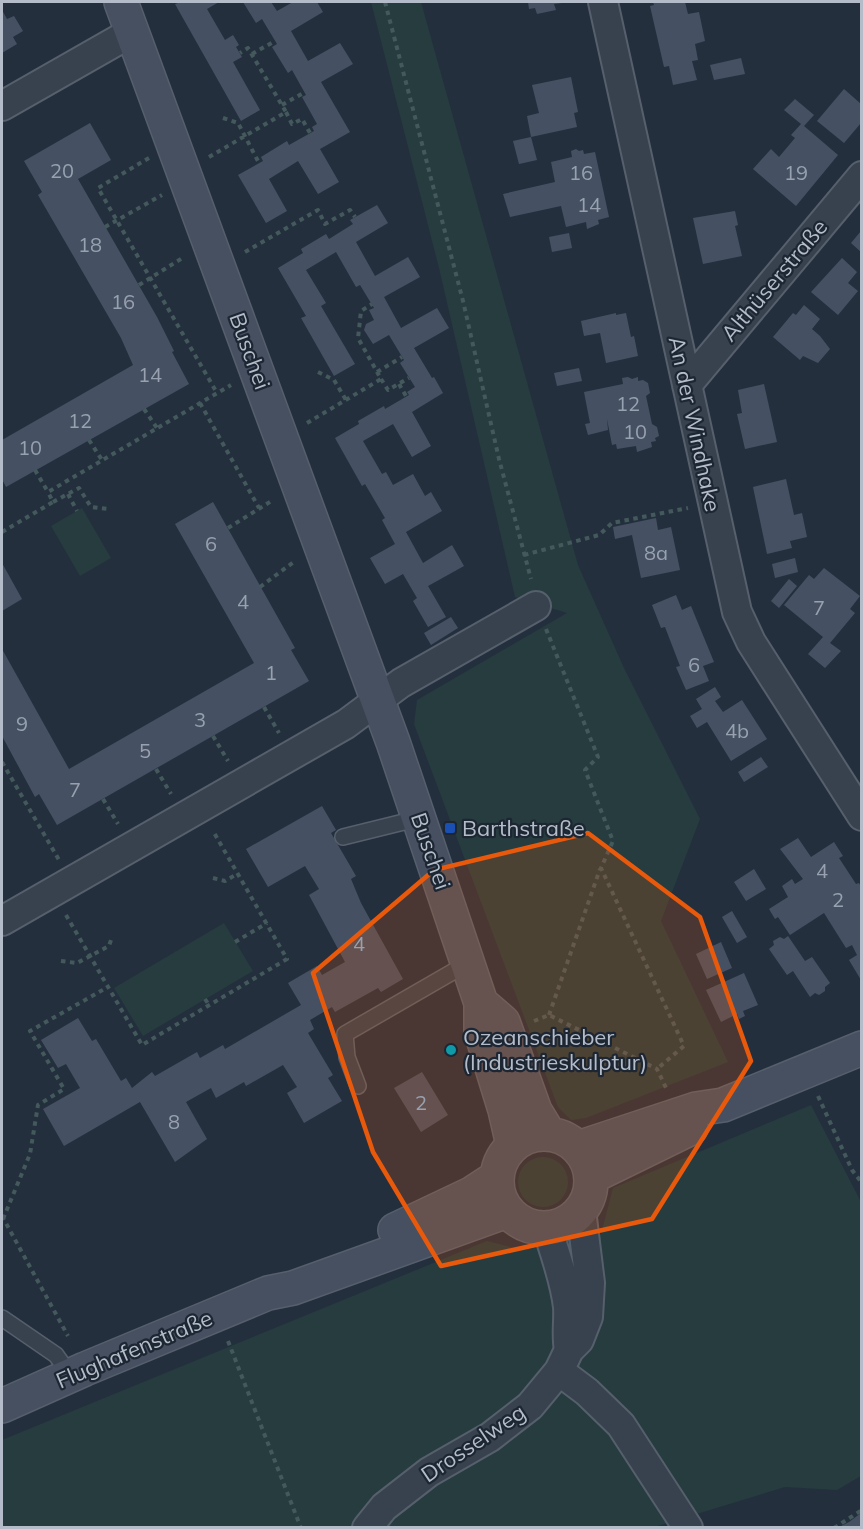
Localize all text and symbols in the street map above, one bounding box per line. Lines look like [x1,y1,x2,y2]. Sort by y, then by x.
house number: 20 [50,158,74,183]
house number: 16 [569,160,593,185]
house number: 19 [784,160,808,185]
house number: 14 [577,192,601,217]
street label: Althüserstraße [715,213,833,347]
house number: 18 [78,232,102,257]
house number: 16 [111,289,135,314]
street label: Buschei [223,309,277,393]
street label: An der Windhake [663,334,727,514]
house number: 14 [138,362,162,387]
house number: 12 [616,391,640,416]
house number: 12 [68,408,92,433]
house number: 10 [623,419,647,444]
house number: 10 [18,435,42,460]
house number: 6 [205,531,217,556]
house number: 8a [644,540,668,565]
house number: 4 [237,589,249,614]
house number: 7 [813,595,825,620]
house number: 6 [688,652,700,677]
house number: 1 [265,660,277,685]
house number: 3 [194,707,206,732]
house number: 9 [16,711,28,736]
house number: 4b [725,718,749,743]
house number: 5 [139,738,151,763]
house number: 7 [69,777,81,802]
street label: Buschei [405,809,457,893]
place label: Barthstraße [462,814,585,842]
marker: Barthstraße [443,821,457,835]
house number: 4 [816,858,828,883]
house number: 2 [832,887,844,912]
house number: 4 [353,931,365,956]
place label: Ozeanschieber (Industrieskulptur) [463,1023,647,1076]
marker: Ozeanschieber (Industrieskulptur) [444,1043,458,1057]
house number: 2 [415,1090,427,1115]
house number: 8 [168,1109,180,1134]
street label: Flughafenstraße [52,1303,216,1395]
street label: Drosselweg [415,1398,531,1488]

